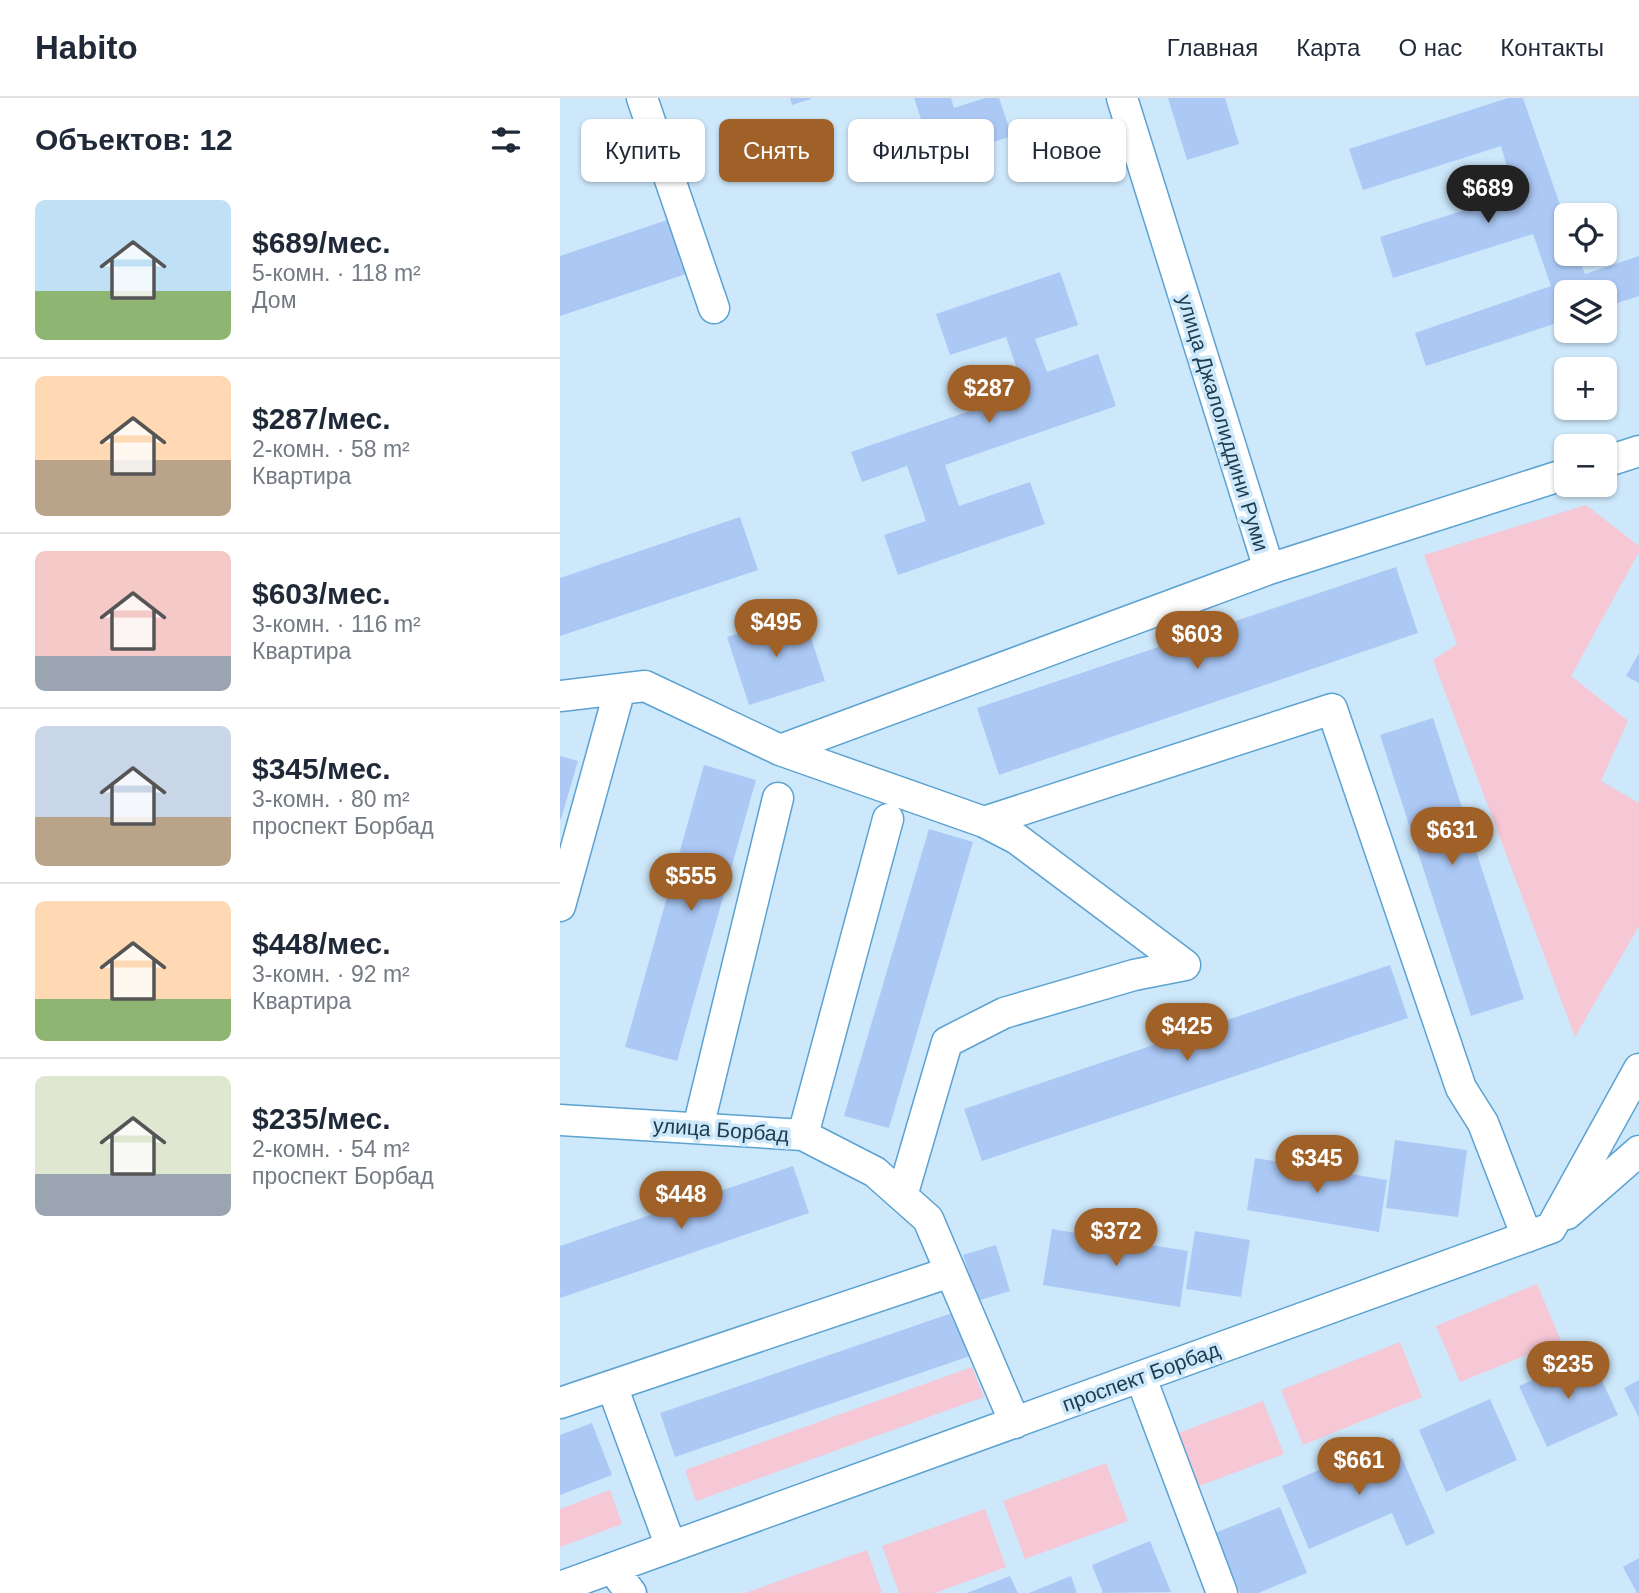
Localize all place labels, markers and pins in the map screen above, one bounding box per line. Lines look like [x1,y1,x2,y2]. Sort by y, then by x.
pin: $689 [1447,166,1529,225]
pin: $287 [948,366,1030,425]
pin: $495 [735,600,817,659]
pin: $603 [1156,612,1238,671]
pin: $631 [1411,808,1493,867]
pin: $555 [650,854,732,913]
pin: $425 [1146,1004,1228,1063]
pin: $345 [1276,1136,1358,1195]
pin: $448 [640,1172,722,1231]
pin: $372 [1075,1208,1157,1268]
pin: $235 [1527,1342,1609,1401]
pin: $661 [1318,1438,1400,1497]

